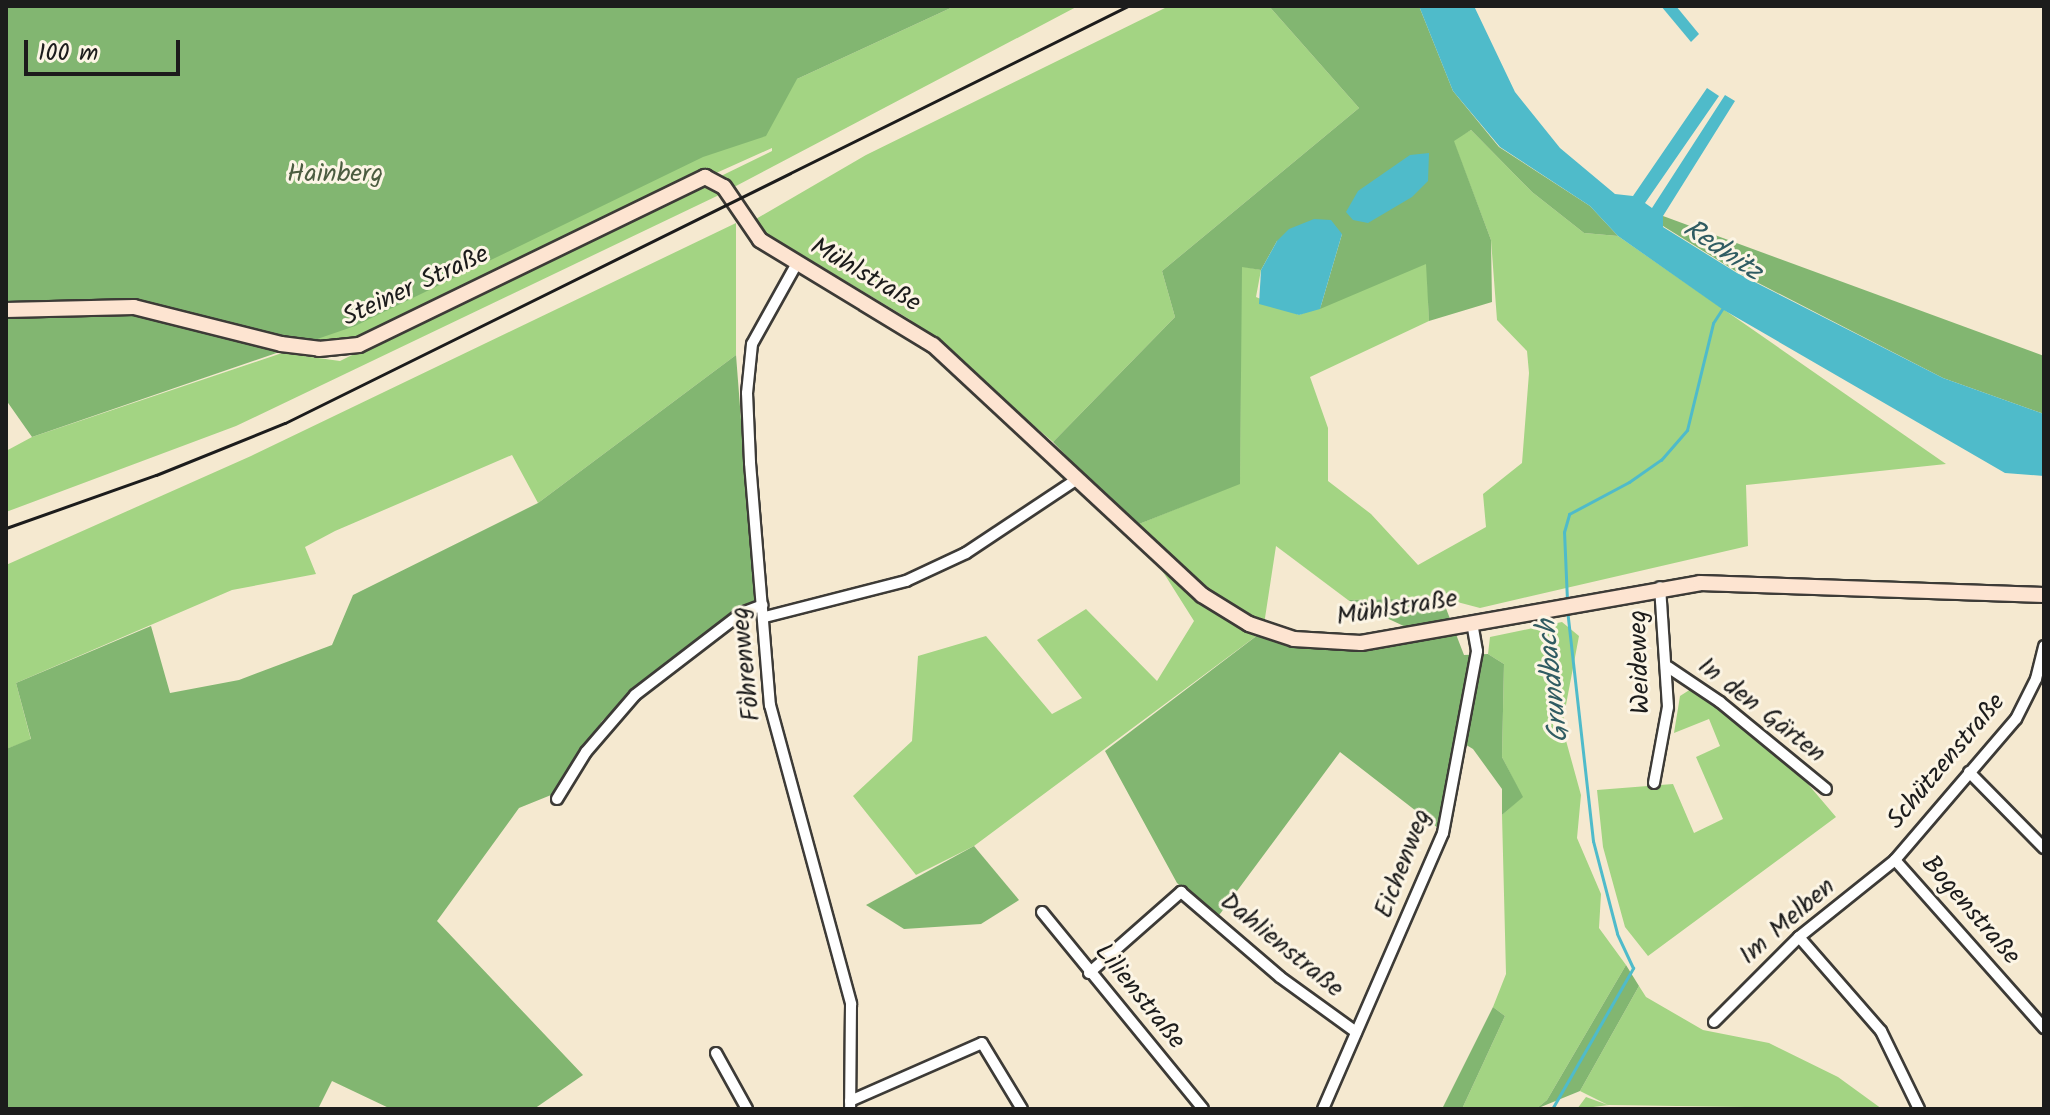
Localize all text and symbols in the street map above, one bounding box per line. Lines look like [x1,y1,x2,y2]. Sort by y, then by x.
scale bar [28,24,184,74]
text: 100 m [38,34,98,73]
park label: Hainberg [287,159,383,191]
water label: Rednitz [1676,213,1768,289]
street label: Mühlstraße [804,232,926,320]
street label: Steiner Straße [338,239,494,335]
street label: Mühlstraße [1334,584,1460,634]
street label: Föhrenweg [725,605,769,723]
street label: Weideweg [1624,609,1658,715]
water label: Grundbach [1531,618,1577,744]
street label: In den Gärten [1691,651,1831,771]
street label: Schützenstraße [1881,688,2013,836]
street label: Eichenweg [1369,805,1439,923]
street label: Bogenstraße [1914,850,2026,972]
street label: Im Melben [1734,872,1842,972]
street label: Dahlienstraße [1213,887,1349,1005]
street label: Lilienstraße [1087,938,1191,1056]

